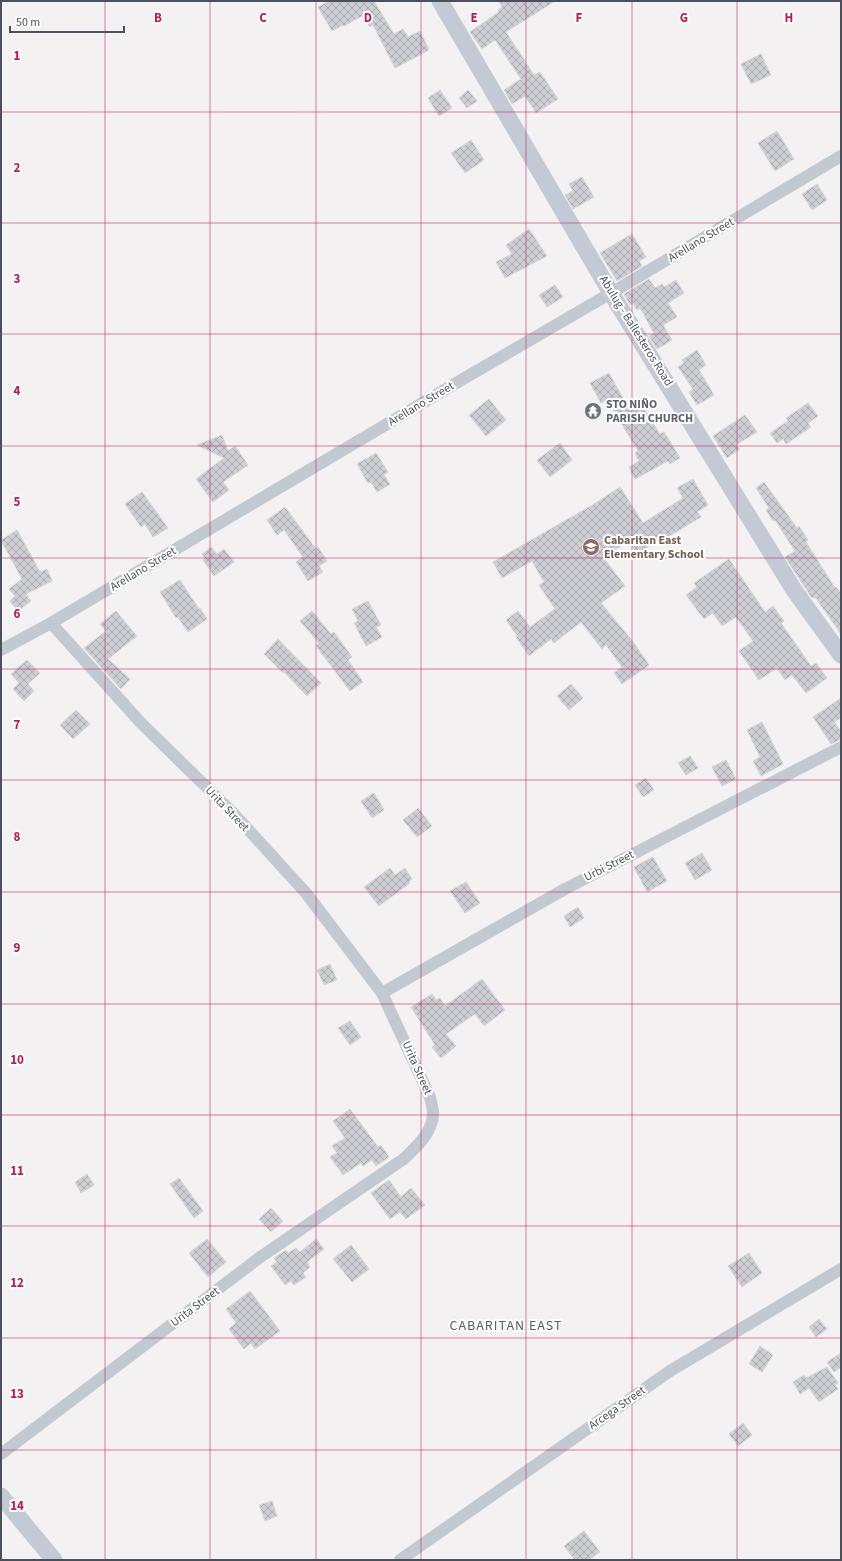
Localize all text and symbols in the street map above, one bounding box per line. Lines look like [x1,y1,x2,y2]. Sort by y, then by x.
scale bar [10,8,124,34]
text: B [154,9,162,27]
text: C [259,9,267,27]
text: D [364,9,372,27]
text: E [470,9,478,27]
text: F [576,9,583,27]
text: G [680,9,688,27]
text: H [785,9,793,27]
text: 50 m [16,14,40,31]
text: 1 [14,47,21,65]
text: 2 [14,159,21,177]
street label: Arellano Street [665,214,737,266]
text: 3 [14,270,21,288]
street label: Abulug - Ballesteros Road [595,272,677,390]
street label: Arellano Street [385,378,457,430]
text: 4 [14,382,21,400]
place label: STO NIÑO PARISH CHURCH [606,396,693,427]
temple icon: STO NIÑO PARISH CHURCH [583,401,603,421]
text: 5 [14,493,21,511]
place label: Cabaritan East Elementary School [604,532,704,563]
school or university icon: Cabaritan East Elementary School [581,537,601,557]
street label: Arellano Street [107,543,179,595]
text: 6 [14,605,21,623]
text: 7 [14,716,21,734]
street label: Urita Street [201,783,253,835]
text: 8 [14,828,21,846]
street label: Urbi Street [581,846,637,886]
text: 9 [14,939,21,957]
street label: Urita Street [398,1038,436,1098]
text: 10 [10,1051,24,1069]
text: 11 [10,1162,24,1180]
text: 12 [10,1274,24,1292]
street label: Urita Street [167,1283,223,1331]
district label: CABARITAN EAST [449,1316,563,1336]
street label: Arcega Street [585,1382,649,1434]
text: 13 [10,1385,24,1403]
text: 14 [10,1497,24,1515]

